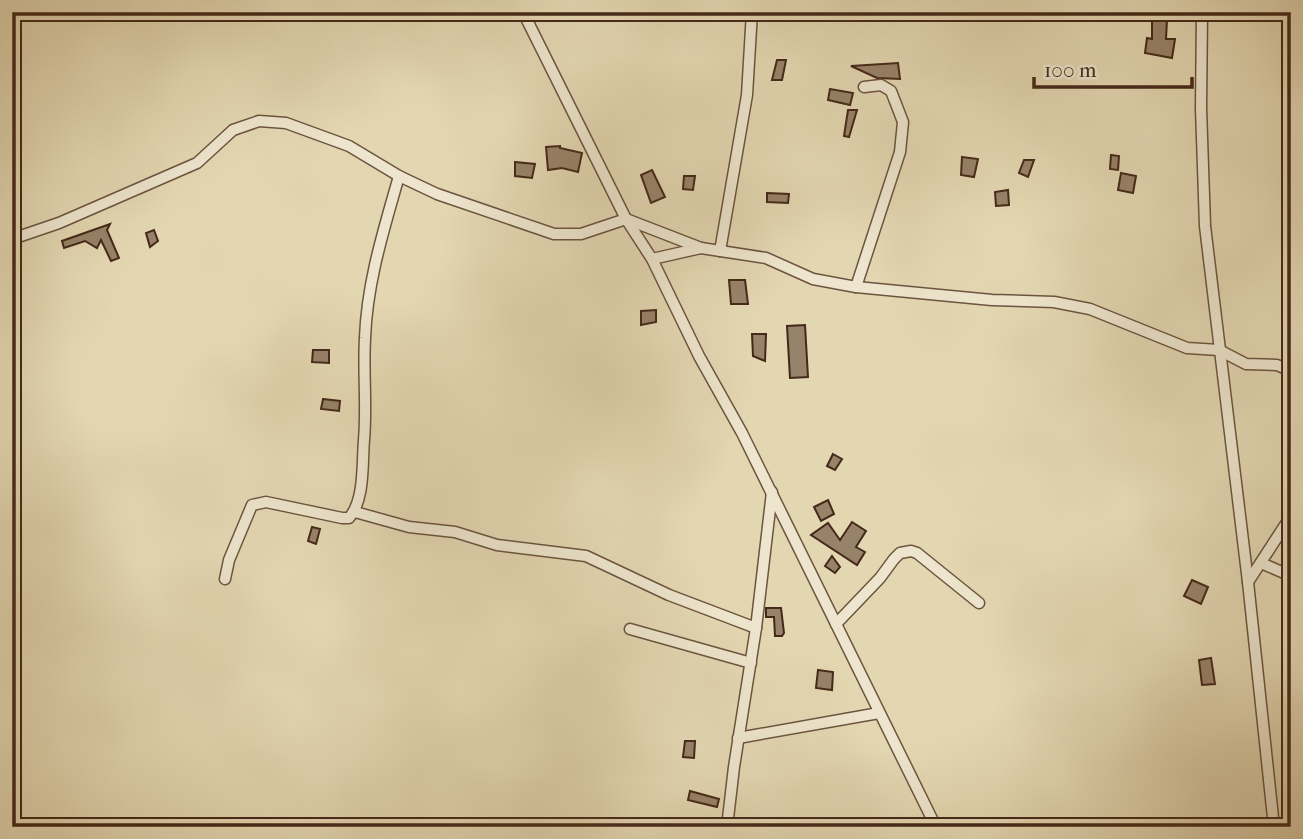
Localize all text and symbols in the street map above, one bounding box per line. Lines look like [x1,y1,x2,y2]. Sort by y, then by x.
scale bar [1034,46,1191,90]
text: 100 m [1044,58,1097,82]

